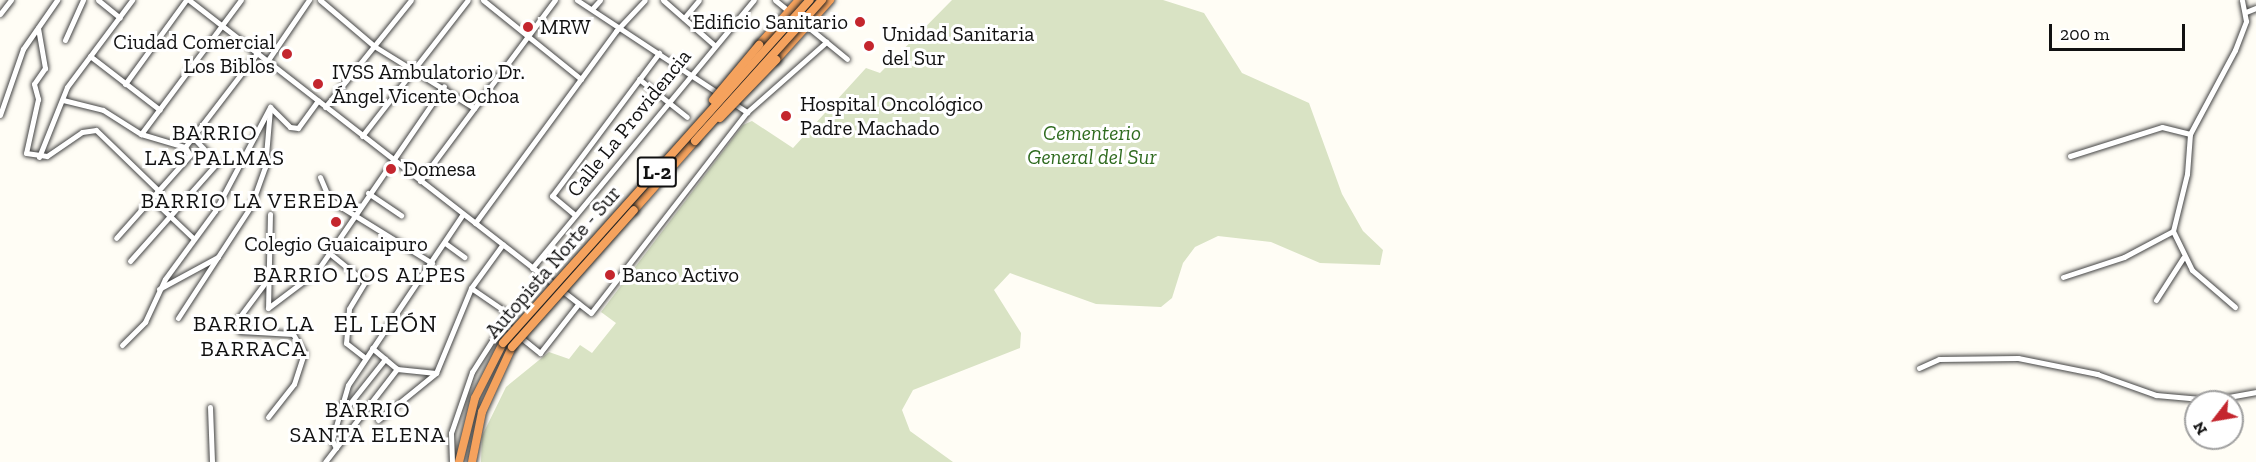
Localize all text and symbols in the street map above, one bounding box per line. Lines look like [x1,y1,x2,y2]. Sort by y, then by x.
place label: Edificio Sanitario [693,9,848,35]
scale bar [2052,12,2188,50]
place label: MRW [540,14,591,40]
marker: Edificio Sanitario [853,15,867,29]
marker: MRW [521,20,535,34]
place label: Unidad Sanitaria del Sur [882,21,1034,71]
text: 200 m [2060,23,2110,45]
place label: Ciudad Comercial Los Biblos [113,29,275,79]
marker: Unidad Sanitaria del Sur [860,37,878,55]
street label: Calle La Providencia [562,44,696,202]
marker: Ciudad Comercial Los Biblos [280,47,294,61]
place label: IVSS Ambulatorio Dr. Ángel Vicente Ochoa [332,59,526,109]
marker: IVSS Ambulatorio Dr. Ángel Vicente Ochoa [309,75,327,93]
place label: Hospital Oncológico Padre Machado [800,91,983,141]
marker: Hospital Oncológico Padre Machado [777,107,795,125]
district label: BARRIO LAS PALMAS [144,119,286,170]
park label: Cementerio General del Sur [1027,120,1157,170]
road number: L-2 [636,155,678,189]
place label: Domesa [403,156,476,182]
marker: Domesa [384,162,398,176]
street label: Autopista Norte - Sur [480,181,626,343]
district label: BARRIO LA VEREDA [140,188,360,214]
marker: Colegio Guaicaipuro [329,215,343,229]
place label: Colegio Guaicaipuro [244,231,428,257]
district label: BARRIO LOS ALPES [253,262,467,288]
place label: Banco Activo [622,262,740,288]
marker: Banco Activo [603,268,617,282]
district label: BARRIO LA BARRACA [193,310,315,362]
district label: EL LEÓN [333,310,439,338]
north arrow [2184,390,2244,450]
district label: BARRIO SANTA ELENA [289,396,447,448]
text: N [2189,418,2211,439]

